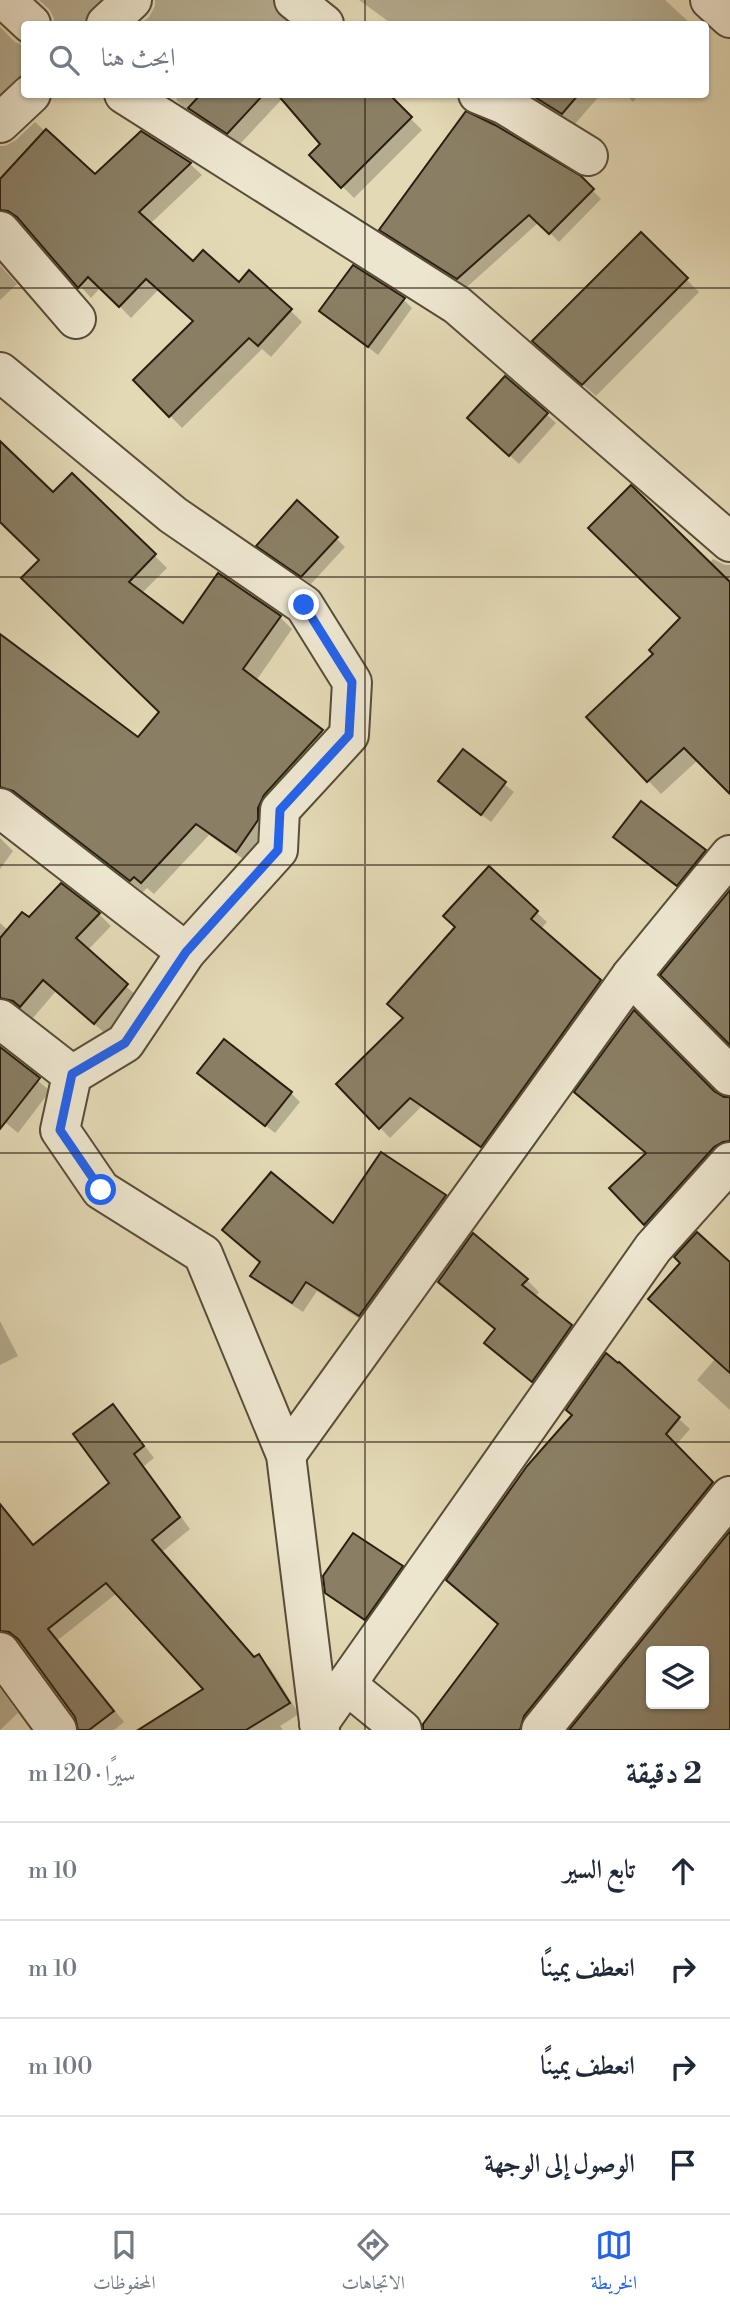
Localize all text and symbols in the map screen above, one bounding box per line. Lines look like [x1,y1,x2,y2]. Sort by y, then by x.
search box [21,21,709,98]
icon: search [45,41,83,79]
text: ابحث هنا [101,42,176,74]
route end [288,589,319,620]
route start [85,1174,116,1205]
map controls [646,1646,709,1709]
button: layers [646,1646,709,1709]
text: 2 دقيقة [626,1755,702,1793]
text: سيرًا · 120 m [28,1760,136,1788]
icon: ahead [664,1852,702,1890]
text: تابع السير [563,1854,635,1886]
text: 10 m [28,1857,77,1885]
icon: right [664,1950,702,1988]
text: انعطف يمينًا [540,1952,635,1984]
text: 10 m [28,1955,77,1983]
icon: right [664,2048,702,2086]
text: انعطف يمينًا [540,2050,635,2082]
text: 100 m [28,2053,93,2081]
icon: arrive [664,2146,702,2184]
text: الوصول إلى الوجهة [484,2148,635,2180]
tab: المحفوظات [93,2226,156,2301]
tab: الاتجاهات [342,2226,405,2301]
tab: الخريطة [591,2226,637,2301]

